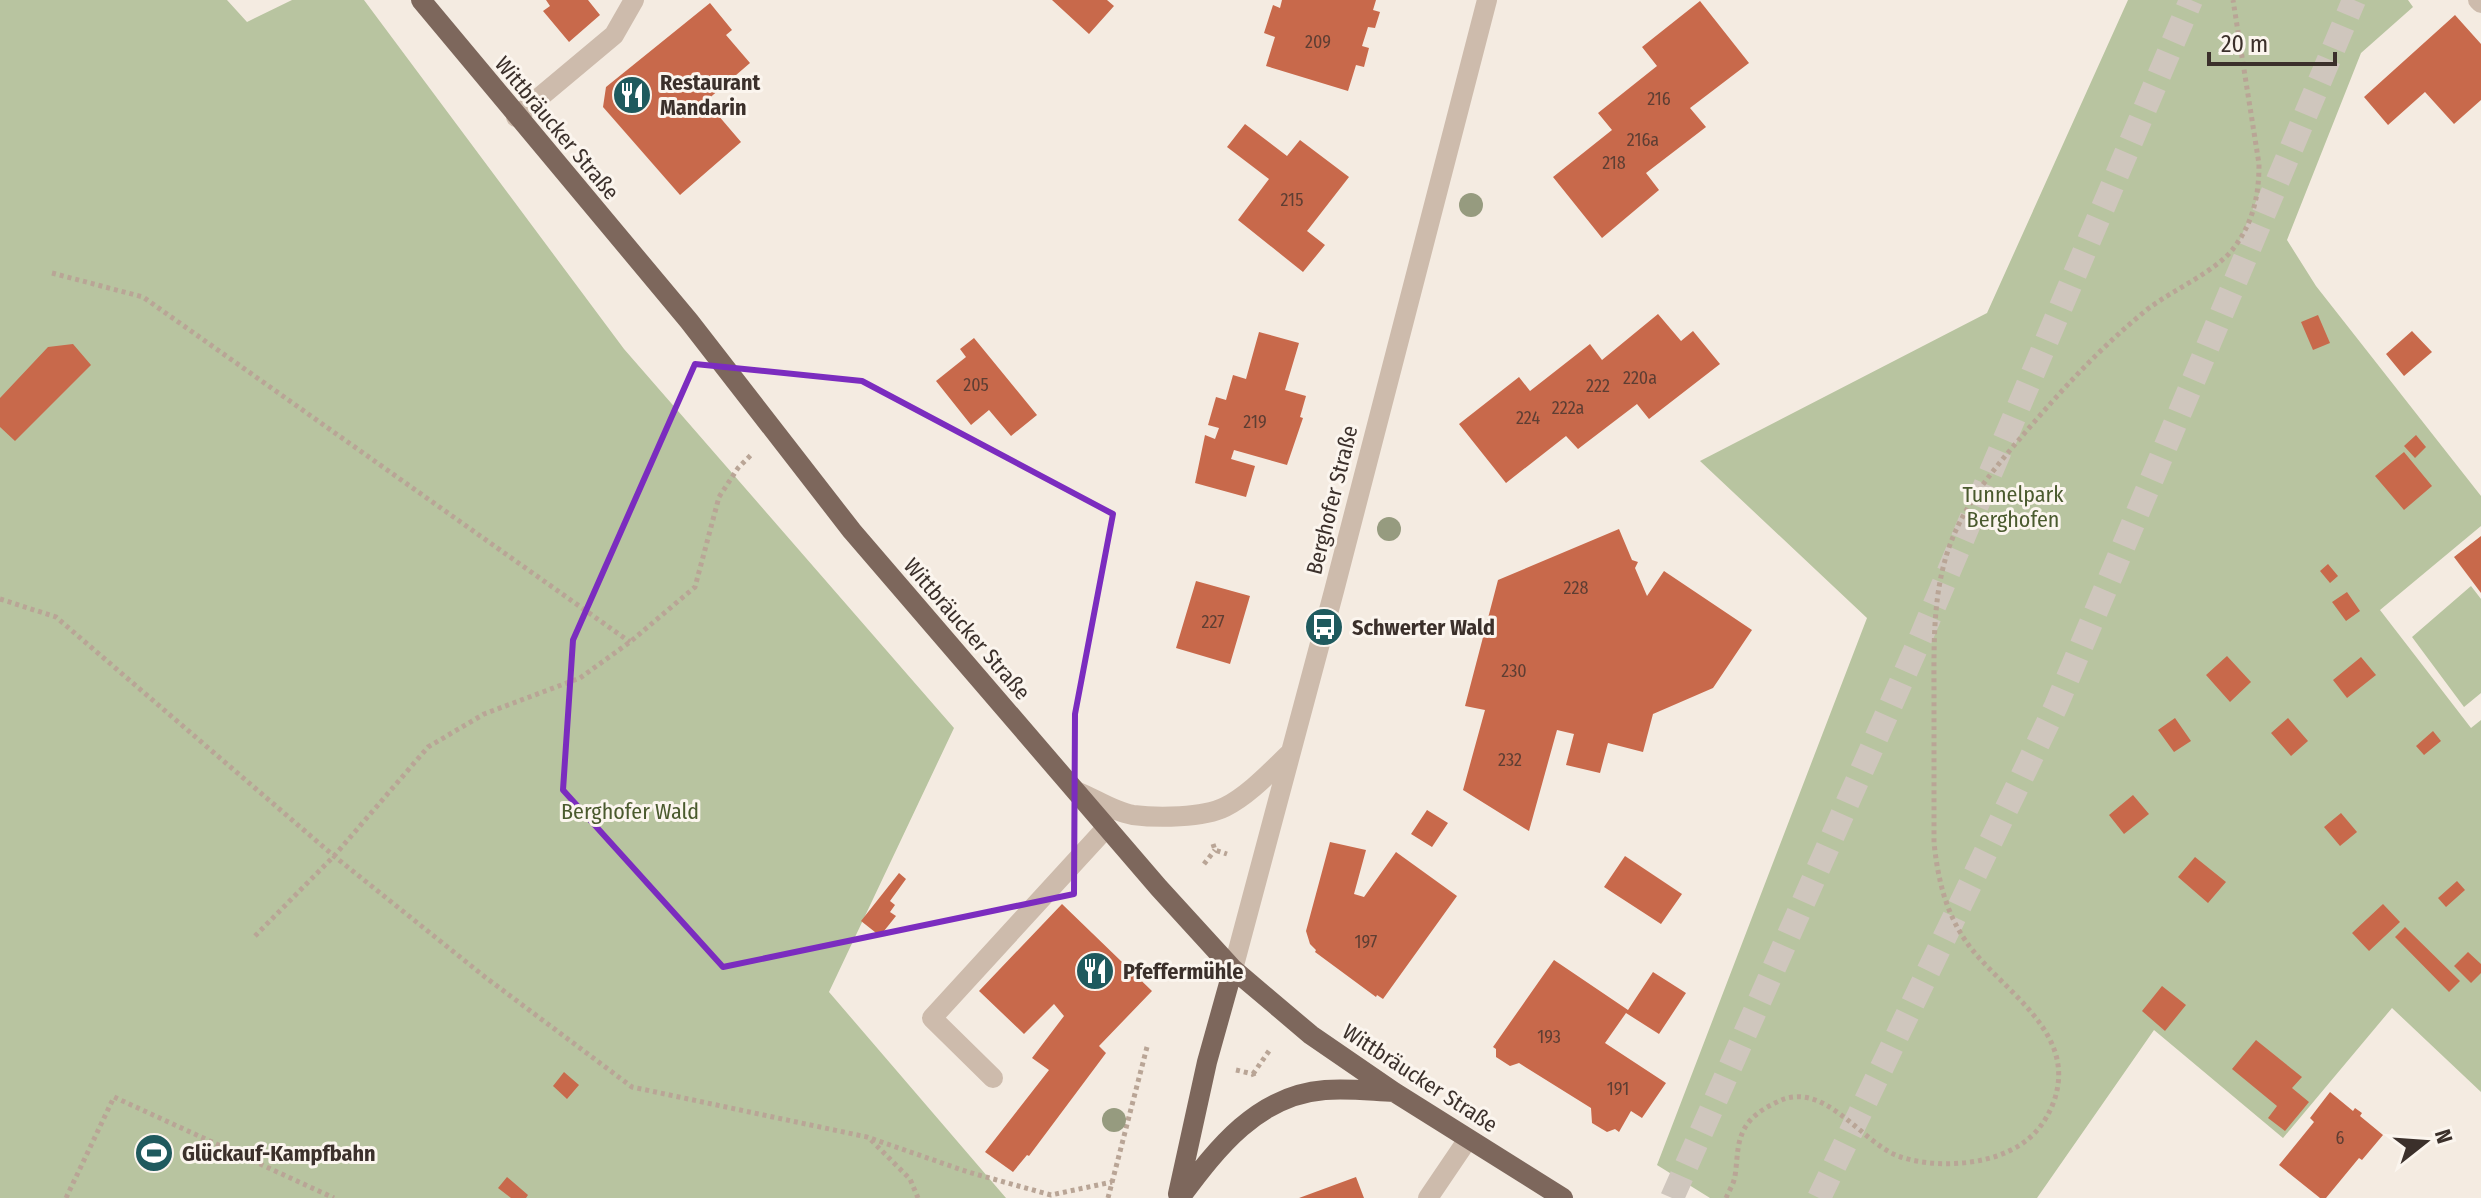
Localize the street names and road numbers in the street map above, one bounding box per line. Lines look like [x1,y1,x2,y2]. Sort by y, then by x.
street label: Wittbräucker Straße [489,51,625,205]
street label: Berghofer Straße [1300,423,1364,577]
street label: Wittbräucker Straße [898,553,1036,705]
street label: Wittbräucker Straße [1338,1018,1502,1138]

